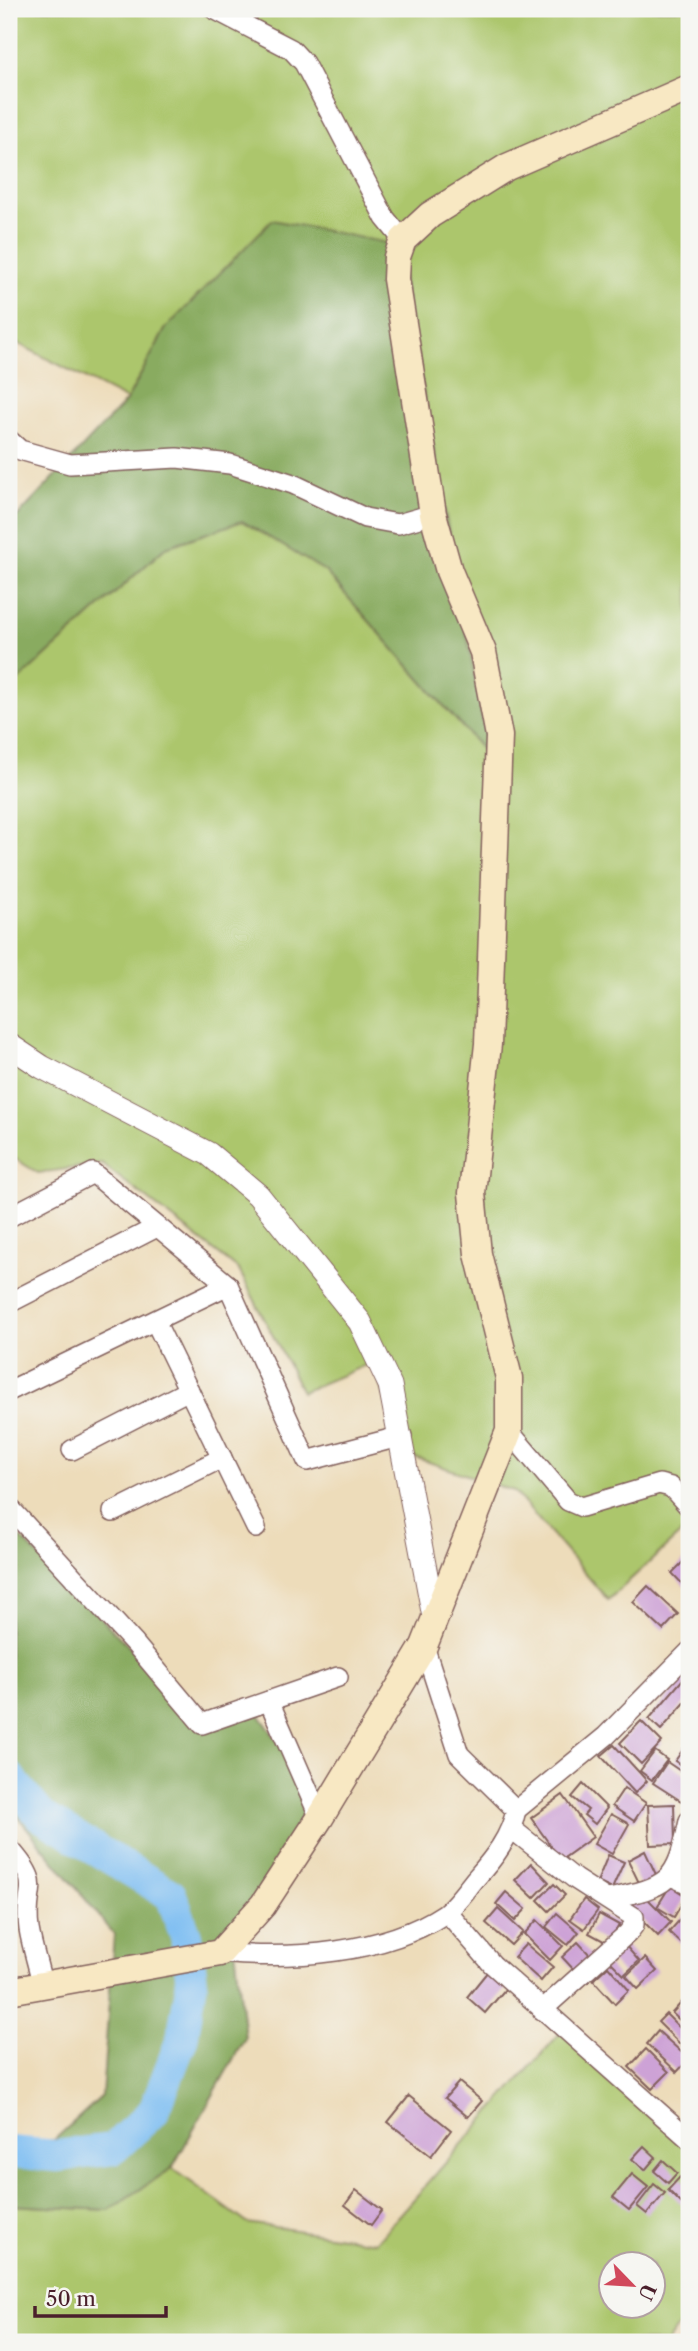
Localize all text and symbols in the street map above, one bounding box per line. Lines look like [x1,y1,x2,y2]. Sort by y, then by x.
north arrow [596,2250,666,2320]
scale bar [35,2274,166,2318]
text: U [633,2280,661,2304]
text: 50 m [46,2286,96,2311]

